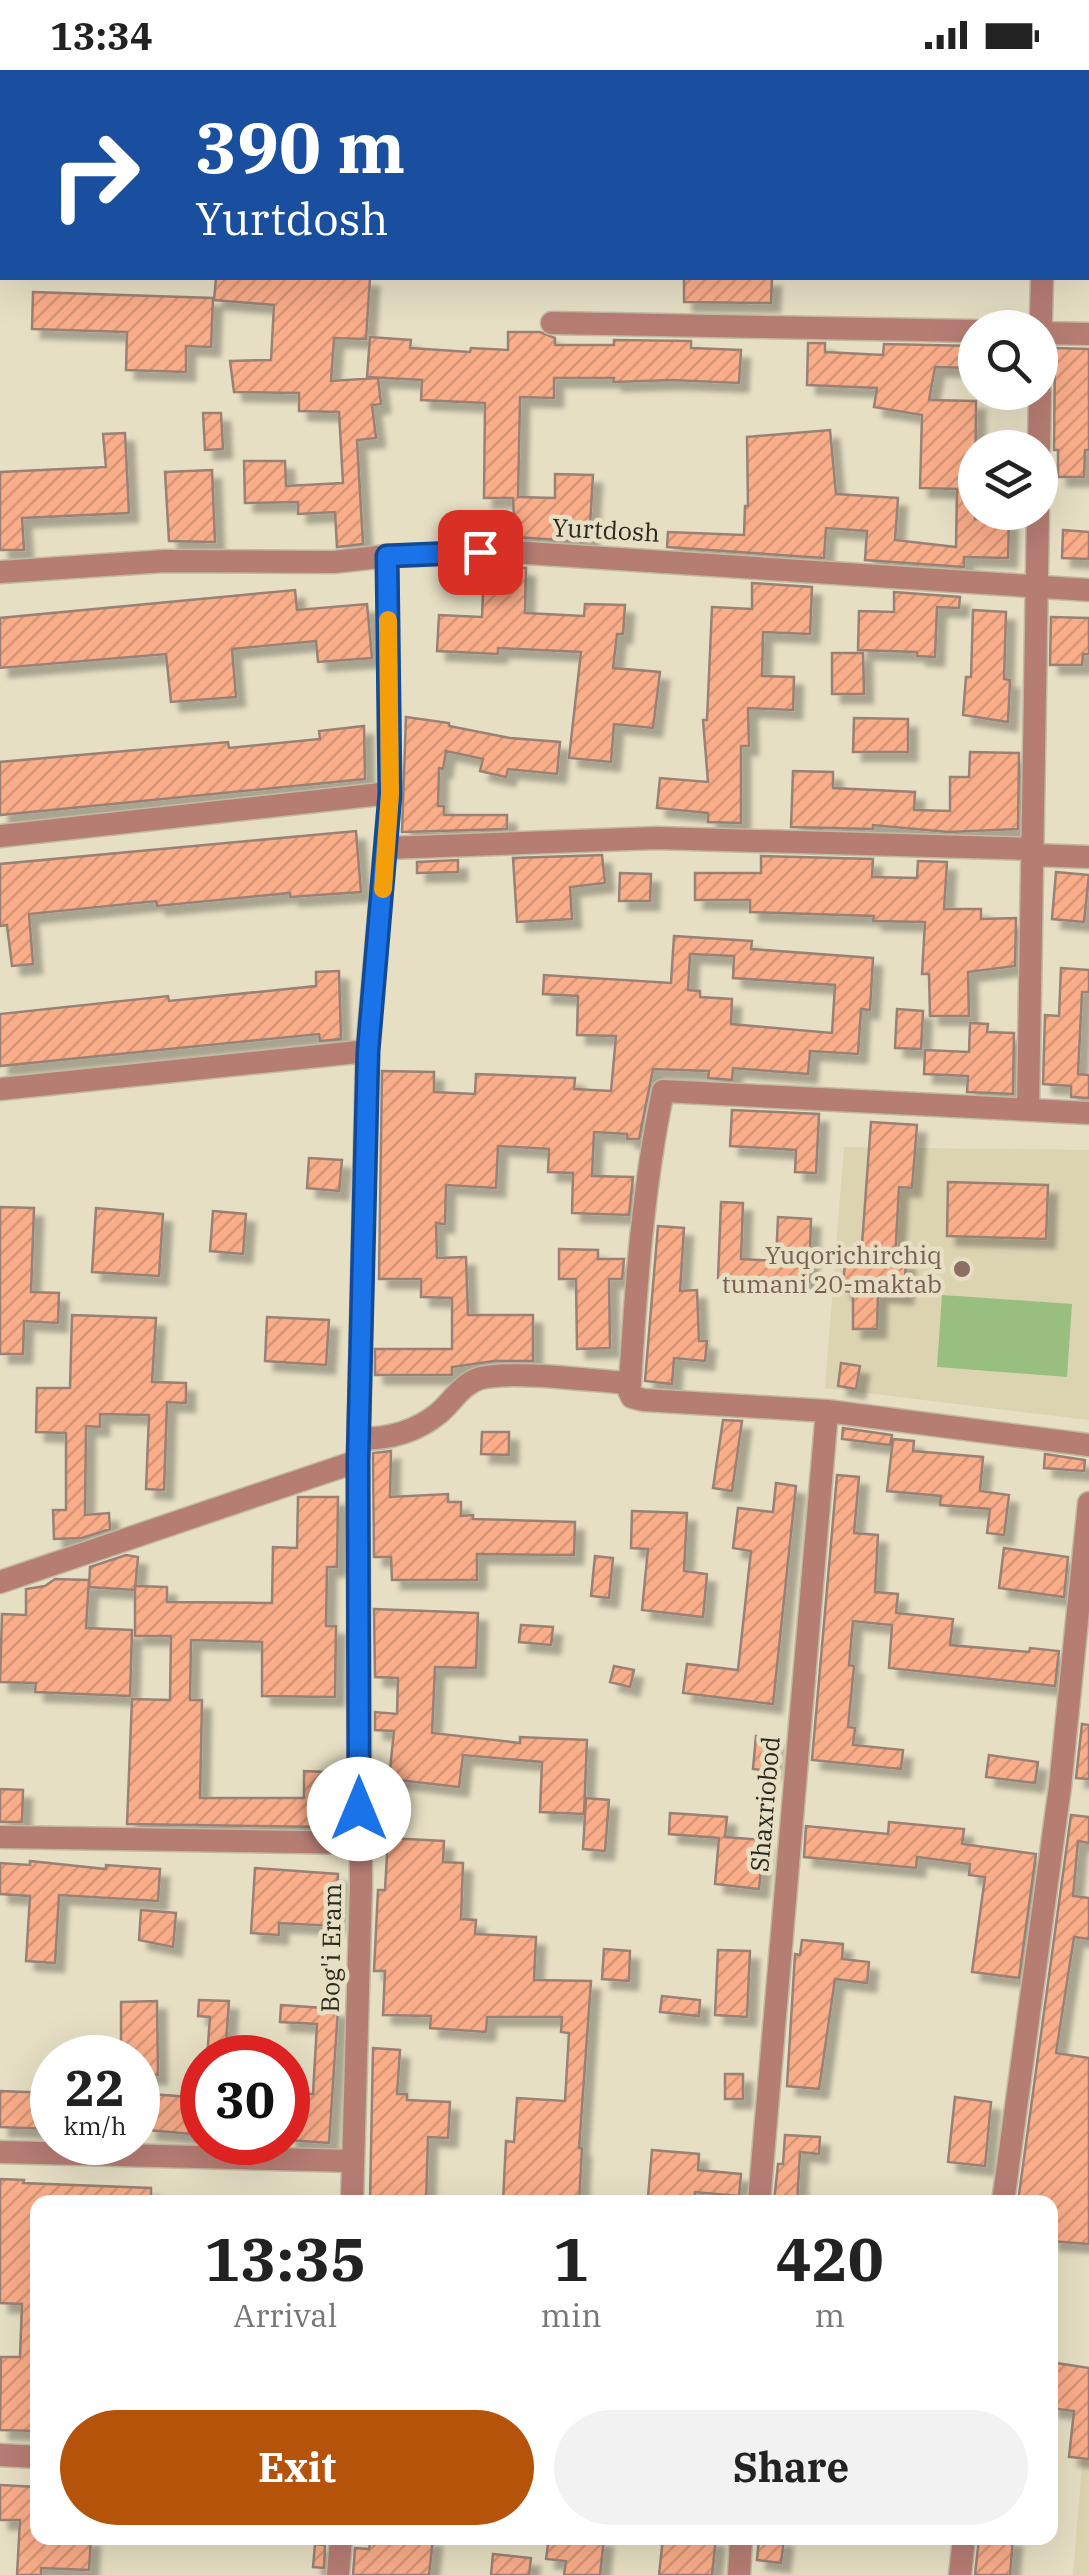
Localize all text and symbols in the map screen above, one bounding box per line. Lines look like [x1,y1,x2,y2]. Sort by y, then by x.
text: 13:34 [50,11,153,60]
text: 390 m [195,101,405,192]
icon: right [30,110,160,240]
text: Yurtdosh [195,189,389,247]
map controls [958,310,1058,530]
button: search [958,310,1058,410]
button: layers [958,430,1058,530]
pin [438,510,523,595]
street label: Yurtdosh [551,510,661,549]
icon: arrive [453,525,508,580]
place label: Yuqorichirchiq tumani 20-maktab [722,1238,942,1300]
marker: Yuqorichirchiq tumani 20-maktab [951,1258,973,1280]
street label: Shaxriobod [742,1735,787,1873]
position arrow [307,1757,411,1861]
street label: Bog'i Eram [313,1883,348,2013]
speed limit sign: 30 [180,2035,310,2165]
text: 22 [65,2055,125,2120]
text: km/h [63,2109,127,2142]
text: 13:35 [204,2219,366,2298]
text: 1 [553,2219,589,2298]
text: 420 [776,2219,884,2298]
text: Arrival [233,2294,337,2336]
text: min [541,2294,602,2336]
text: m [815,2294,845,2336]
button: Exit [60,2410,534,2525]
button: Share [554,2410,1028,2525]

